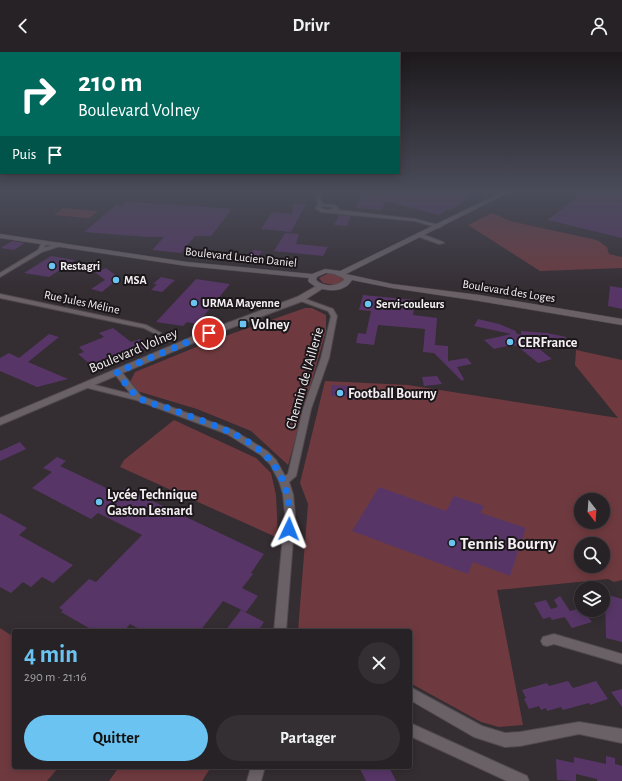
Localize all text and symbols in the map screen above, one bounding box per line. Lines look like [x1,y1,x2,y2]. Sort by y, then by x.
icon: back [12,15,34,37]
icon: person [588,15,610,37]
text: Drivr [293,17,329,35]
icon: right [12,68,64,120]
text: 210 m [78,69,143,97]
text: Boulevard Volney [78,102,200,120]
icon: arrive [44,144,66,166]
text: Puis [12,147,36,162]
street label: Boulevard Lucien Daniel [185,245,297,269]
place label: Restagri [60,260,100,272]
marker: Restagri [47,261,57,271]
place label: MSA [124,274,148,286]
marker: MSA [111,275,121,285]
street label: Boulevard des Loges [462,278,556,304]
street label: Rue Jules Méline [43,288,121,316]
place label: URMA Mayenne [202,297,280,310]
marker: URMA Mayenne [189,298,199,308]
place label: Servi-couleurs [376,298,445,310]
marker: Servi-couleurs [363,299,373,309]
pin [192,316,226,350]
place label: Volney [251,318,290,332]
marker: Volney [238,319,248,329]
icon: arrive [198,322,220,344]
street label: Boulevard Volney [87,326,180,376]
street label: Chemin de l'Aillerie [284,326,326,431]
place label: CERFrance [518,336,578,350]
marker: CERFrance [505,337,515,347]
place label: Football Bourny [348,387,437,401]
marker: Football Bourny [335,388,345,398]
place label: Lycée Technique Gaston Lesnard [107,488,198,518]
north arrow [574,493,610,529]
map controls [574,493,610,617]
marker: Lycée Technique Gaston Lesnard [94,497,104,507]
position arrow [268,508,310,550]
place label: Tennis Bourny [460,535,556,553]
button: search [574,537,610,573]
marker: Tennis Bourny [447,538,457,548]
button: layers [574,581,610,617]
button: close [358,642,400,684]
text: 4 min [24,643,78,667]
text: 290 m · 21:16 [24,671,87,684]
button: Quitter [24,715,208,761]
button: Partager [216,715,400,761]

